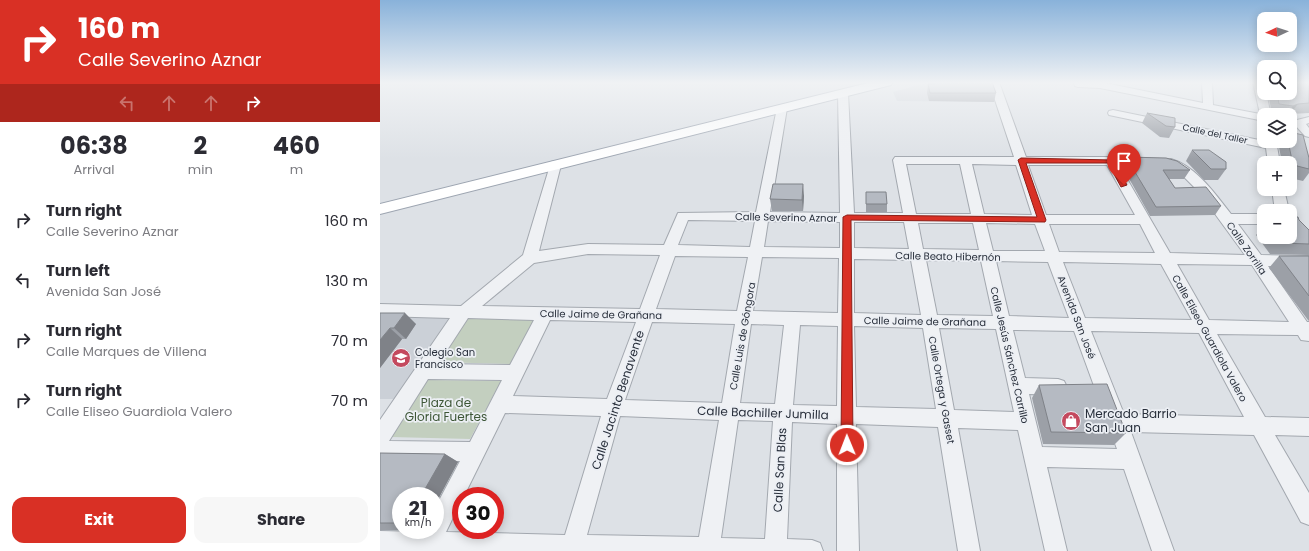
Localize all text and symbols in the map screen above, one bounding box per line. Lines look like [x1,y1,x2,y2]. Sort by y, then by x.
text: 160 m [78,9,160,48]
north arrow [1257,12,1297,52]
map controls [1257,12,1297,244]
icon: right [12,16,64,68]
text: Calle Severino Aznar [78,47,262,72]
button: search [1257,60,1297,100]
icon: left [116,92,138,114]
icon: ahead [158,92,180,114]
icon: ahead [200,92,222,114]
icon: right [242,92,264,114]
button: layers [1257,108,1297,148]
street label: Calle del Taller [1181,121,1249,147]
text: 06:38 [60,129,128,162]
text: 2 [193,129,207,162]
text: 460 [273,129,320,162]
pin [1107,144,1141,185]
icon: arrive [1113,150,1135,172]
button: + [1257,156,1297,196]
text: Arrival [73,160,114,179]
text: min [188,160,213,179]
text: m [290,160,303,179]
text: Turn right [46,200,122,221]
button: − [1257,204,1297,244]
icon: right [12,209,34,231]
street label: Calle Severino Aznar [735,209,837,226]
text: 160 m [325,210,368,231]
street label: Calle Zorrilla [1223,219,1270,278]
text: Calle Severino Aznar [46,222,179,241]
street label: Calle Beato Hibernón [895,248,1001,265]
text: Turn left [46,260,110,281]
icon: left [12,269,34,291]
text: 130 m [325,270,368,291]
street label: Calle Eliseo Guardiola Valero [1168,272,1251,405]
street label: Avenida San José [1054,273,1099,361]
street label: Calle Luis de Góngora [726,281,759,391]
text: Avenida San José [46,282,161,301]
street label: Calle Jesús Sánchez Carrillo [986,285,1033,425]
street label: Calle Jaime de Grañana [540,306,662,323]
street label: Calle Jaime de Grañana [864,313,986,330]
text: Turn right [46,320,122,341]
street label: Calle Jacinto Benavente [587,328,648,472]
icon: right [12,329,34,351]
text: 70 m [331,330,368,351]
street label: Calle Ortega y Gasset [925,335,958,445]
text: Calle Marques de Villena [46,342,207,361]
place label: Colegio San Francisco [415,345,475,372]
school or university icon: Colegio San Francisco [390,347,412,369]
text: Turn right [46,380,122,401]
icon: right [12,389,34,411]
text: 70 m [331,390,368,411]
park label: Plaza de Gloria Fuertes [405,394,487,425]
text: Calle Eliseo Guardiola Valero [46,402,232,421]
street label: Calle Bachiller Jumilla [697,402,829,423]
place label: Mercado Barrio San Juan [1085,405,1177,436]
shop icon: Mercado Barrio San Juan [1060,410,1082,432]
position arrow [826,424,868,466]
street label: Calle San Blas [769,427,790,513]
speed limit sign: 30 [452,487,504,539]
text: 21 [409,494,427,522]
button: Exit [12,497,186,543]
button: Share [194,497,368,543]
text: km/h [405,515,431,530]

